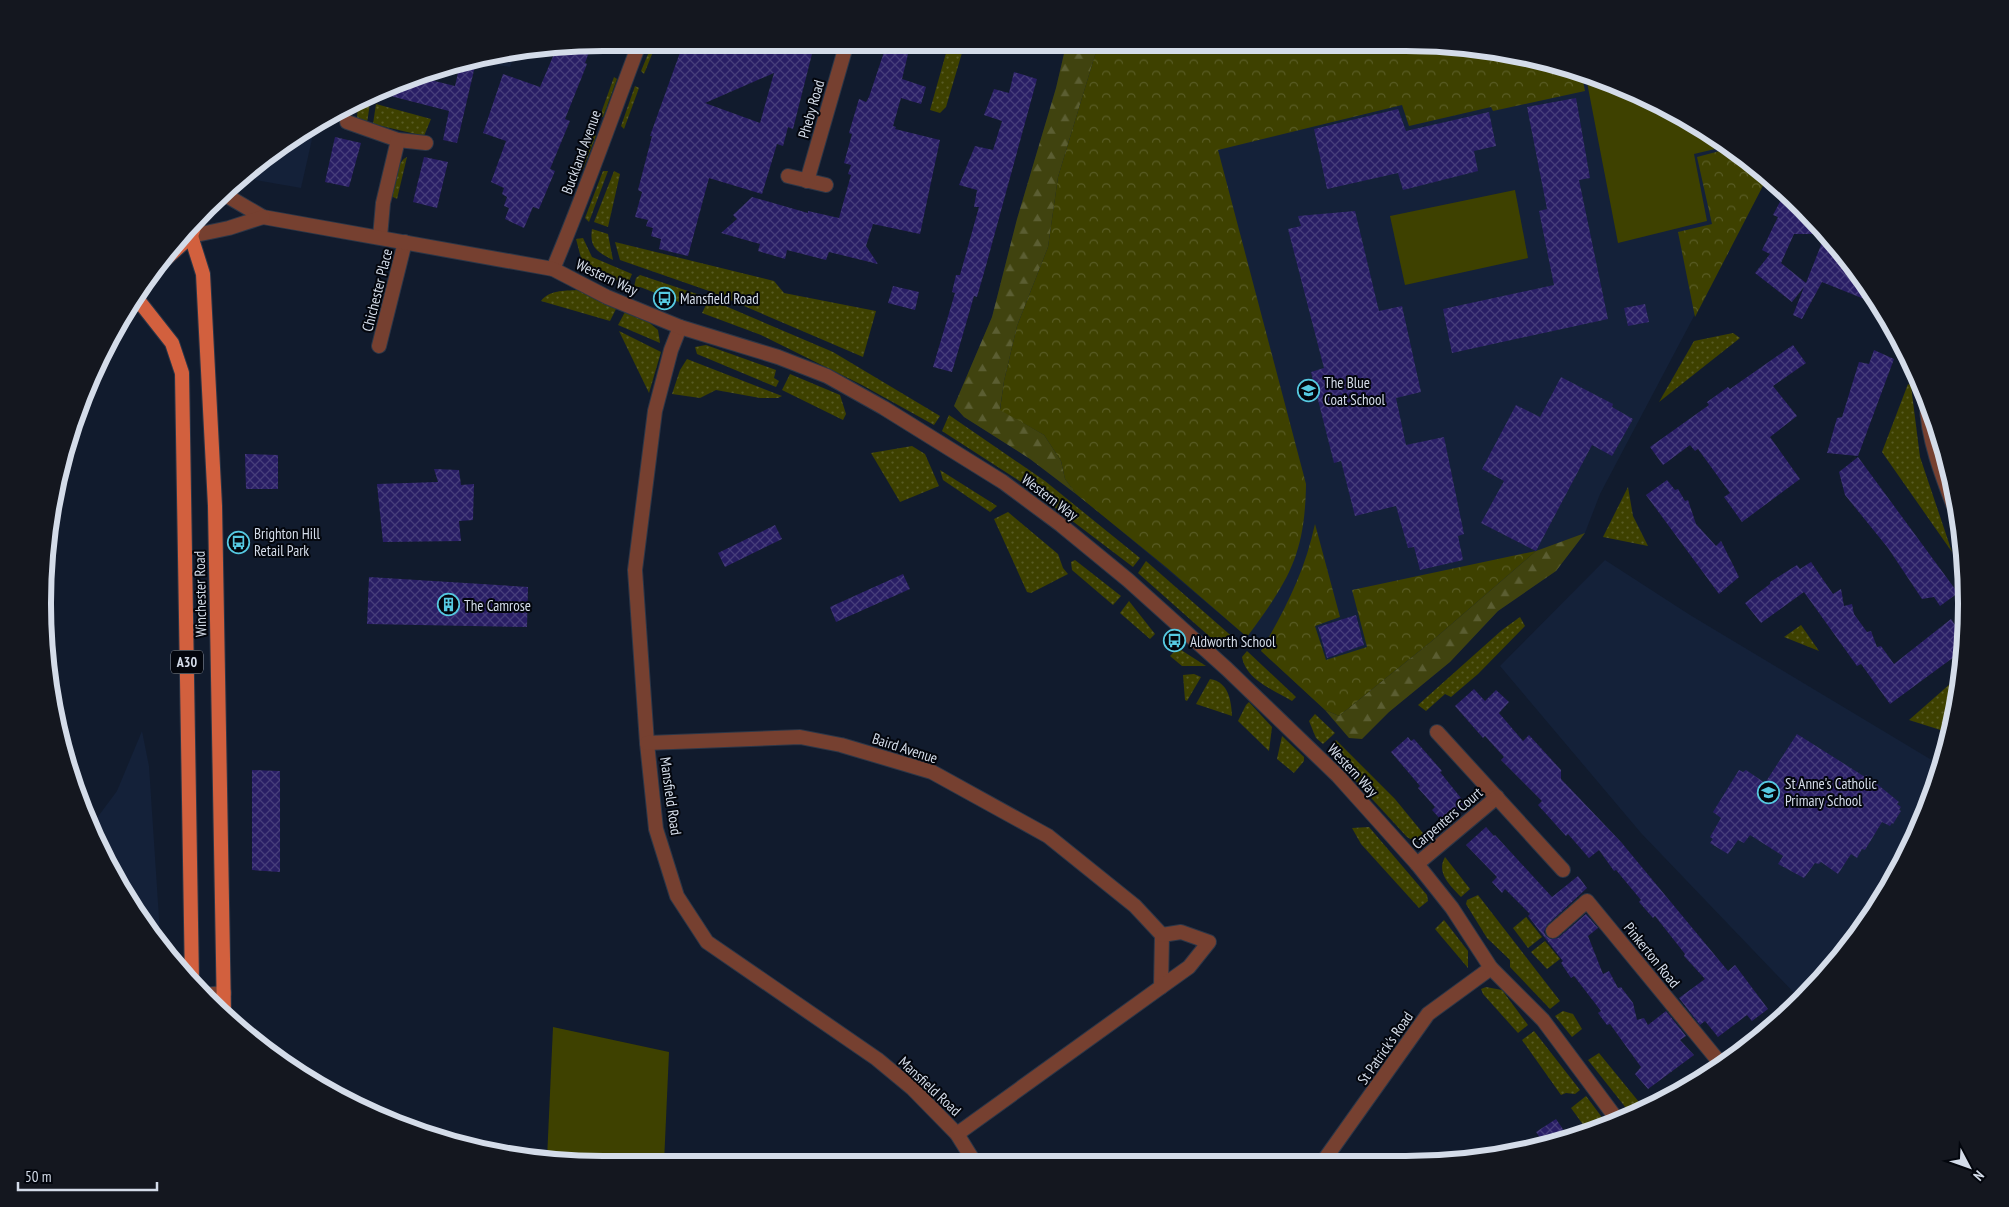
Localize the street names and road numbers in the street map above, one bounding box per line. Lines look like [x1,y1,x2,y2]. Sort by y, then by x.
street label: Pheby Road [794,78,828,140]
street label: Buckland Avenue [557,107,605,197]
street label: Chichester Place [358,246,396,334]
street label: Western Way [573,254,641,300]
street label: Western Way [1018,470,1082,525]
street label: Winchester Road [190,551,210,637]
road number: A30 [171,650,203,674]
street label: Baird Avenue [870,729,940,767]
street label: Western Way [1324,739,1383,801]
street label: Mansfield Road [656,756,686,836]
street label: Carpenters Court [1408,783,1486,853]
street label: Pinkerton Road [1620,918,1684,992]
street label: St Patrick's Road [1353,1008,1417,1088]
street label: Mansfield Road [895,1052,965,1120]

